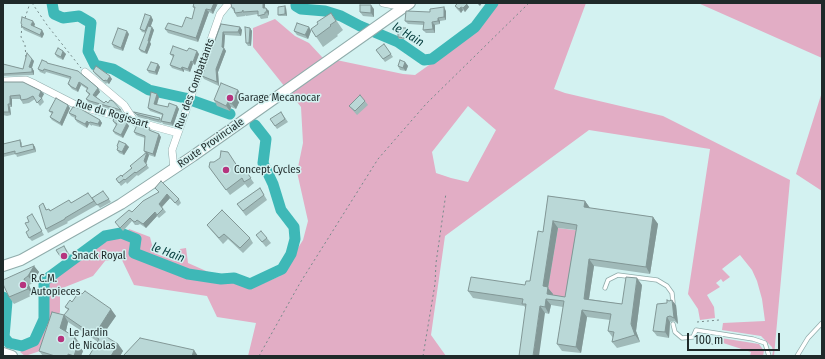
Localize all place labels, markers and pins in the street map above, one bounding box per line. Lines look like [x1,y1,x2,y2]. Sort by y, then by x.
place label: Garage Mecanocar [238,91,320,105]
marker: Garage Mecanocar [225,93,235,103]
place label: Concept Cycles [234,163,301,177]
marker: Concept Cycles [221,165,231,175]
place label: Snack Royal [72,249,126,263]
marker: Snack Royal [59,251,69,261]
place label: R.C.M. Autopieces [31,272,80,298]
marker: R.C.M. Autopieces [18,280,28,290]
place label: Le Jardin de Nicolas [69,326,116,352]
marker: Le Jardin de Nicolas [56,334,66,344]

